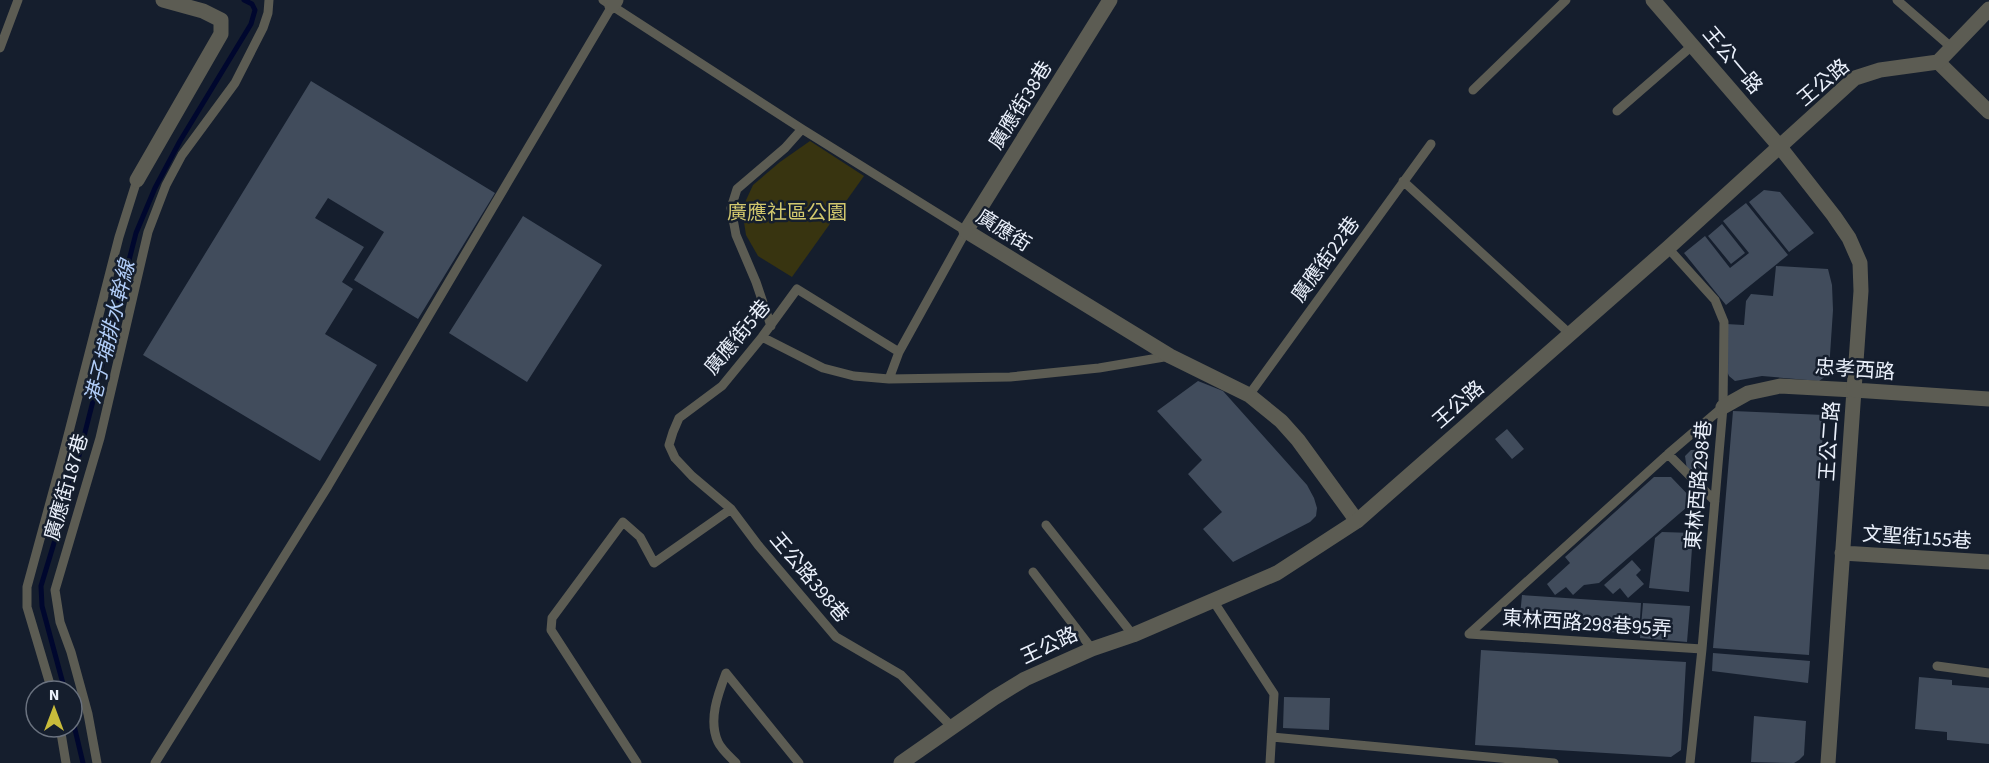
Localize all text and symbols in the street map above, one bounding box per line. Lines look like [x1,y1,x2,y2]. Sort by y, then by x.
street label: 王公一路 [1696,21,1769,100]
street label: 王公路 [1792,53,1856,113]
street label: 廣應街38巷 [983,56,1059,155]
park label: 廣應社區公園 [727,199,847,227]
street label: 廣應街 [971,203,1036,259]
street label: 廣應街22巷 [1285,211,1366,308]
water label: 港子埔排水幹線 [78,255,143,407]
street label: 廣應街5巷 [698,294,777,381]
street label: 忠孝西路 [1814,353,1896,387]
street label: 王公路 [1427,375,1490,435]
street label: 王公二路 [1813,400,1847,482]
street label: 東林西路298巷 [1679,419,1719,551]
street label: 廣應街187巷 [38,431,96,544]
street label: 文聖街155巷 [1861,520,1973,556]
street label: 王公路398巷 [763,527,855,629]
street label: 東林西路298巷95弄 [1501,604,1673,644]
street label: 王公路 [1016,621,1083,671]
north arrow [24,679,84,739]
text: N [49,684,59,706]

